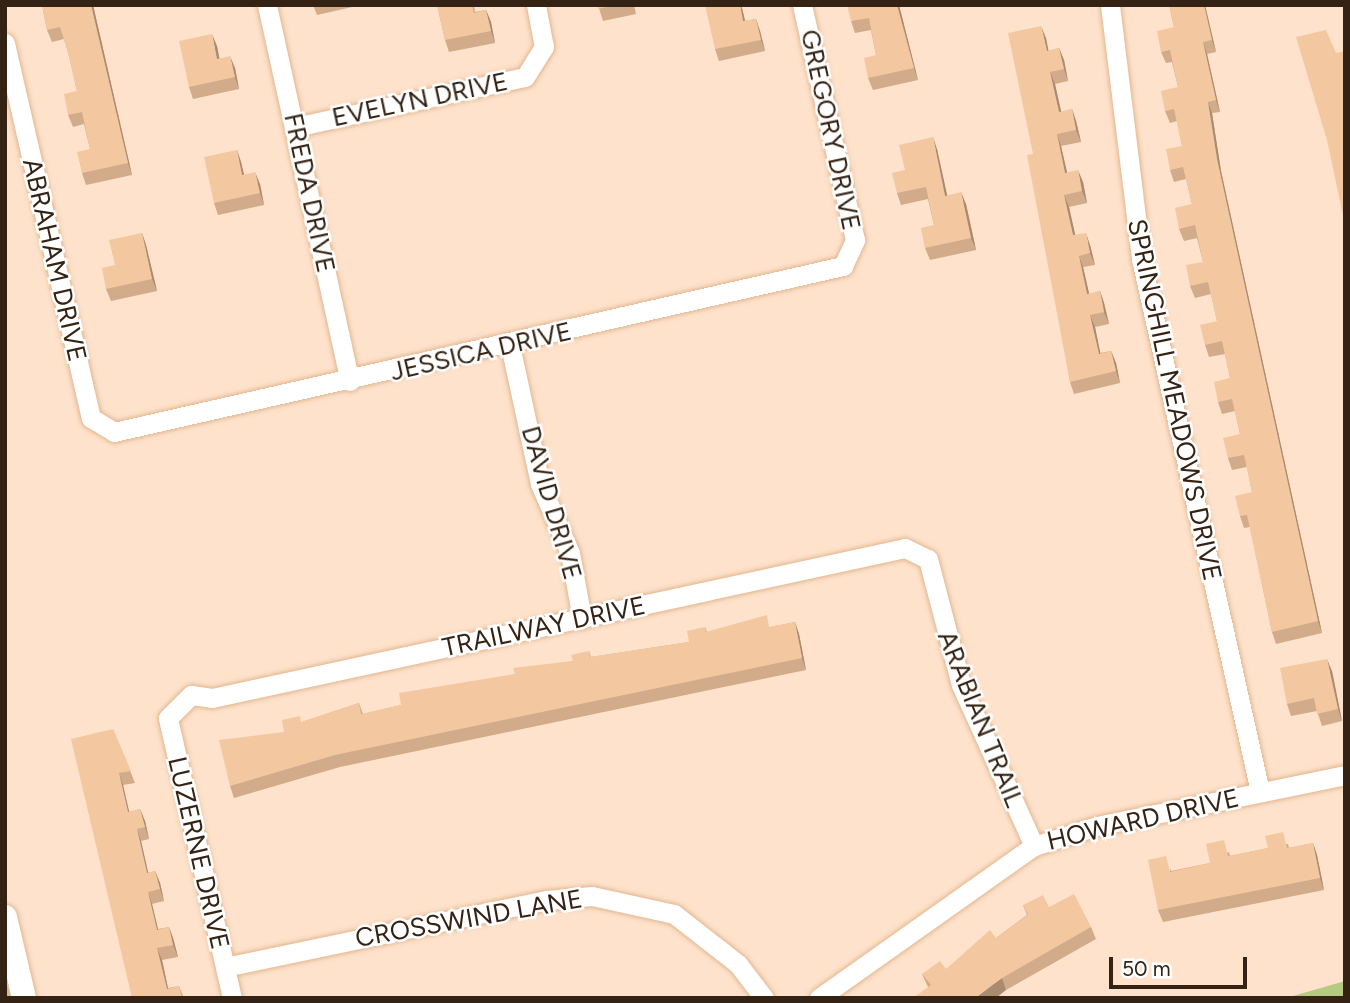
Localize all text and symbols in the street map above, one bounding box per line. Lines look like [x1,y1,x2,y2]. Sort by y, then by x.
street label: GREGORY DRIVE [793,27,867,233]
street label: EVELYN DRIVE [329,66,511,134]
street label: FREDA DRIVE [277,110,341,276]
street label: ABRAHAM DRIVE [15,155,93,365]
street label: SPRINGHILL MEADOWS DRIVE [1120,216,1228,584]
street label: JESSICA DRIVE [387,316,575,388]
street label: DAVID DRIVE [514,423,588,583]
street label: TRAILWAY DRIVE [440,590,648,664]
street label: ARABIAN TRAIL [930,626,1030,812]
street label: LUZERNE DRIVE [161,754,235,952]
street label: HOWARD DRIVE [1044,783,1242,857]
street label: CROSSWIND LANE [353,884,585,954]
scale bar [1112,944,1250,988]
text: 50 m [1122,956,1171,981]

